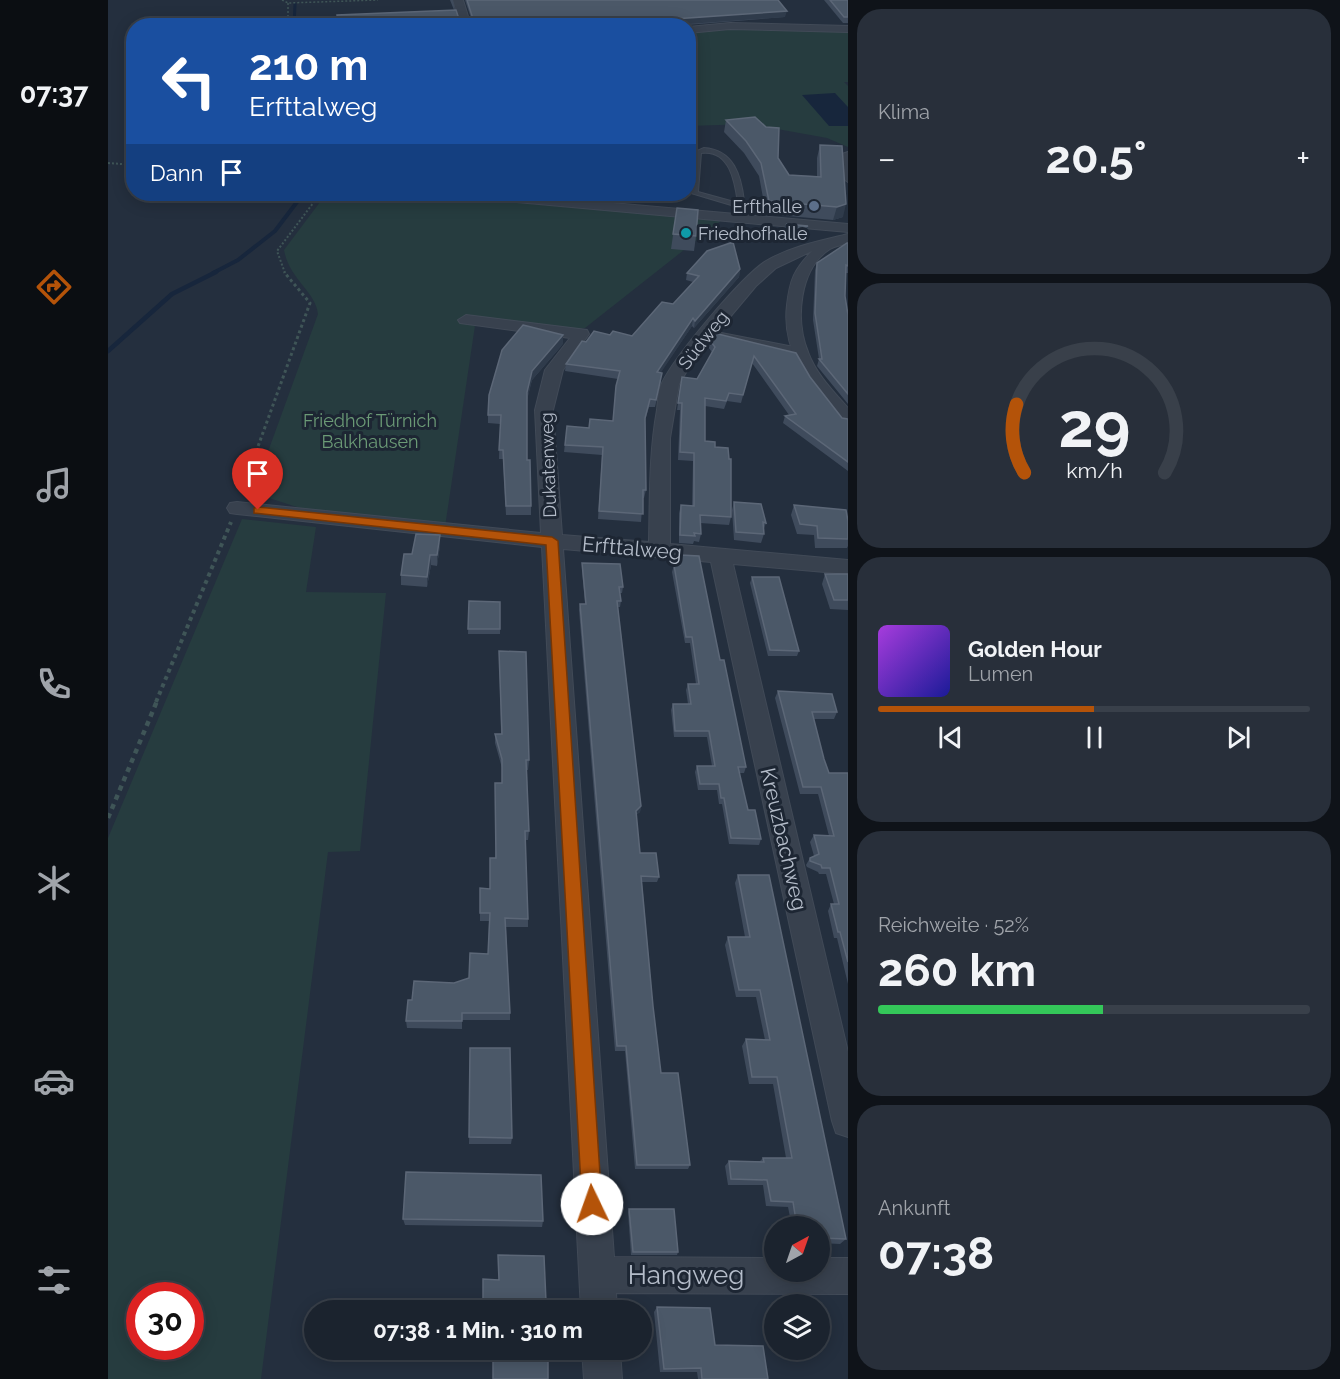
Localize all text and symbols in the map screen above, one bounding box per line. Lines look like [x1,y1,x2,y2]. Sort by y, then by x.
text: 210 m [249,41,368,90]
icon: left [150,42,228,120]
text: 07:37 [20,78,88,109]
text: Erfttalweg [249,91,377,122]
text: Klima [878,100,930,124]
text: 20.5° [1046,131,1146,184]
text: − [878,139,896,178]
text: + [1296,139,1310,178]
icon: arrive [215,156,248,189]
text: Dann [150,160,203,186]
place label: Erfthalle [732,196,802,217]
marker: Erfthalle [807,199,821,213]
place label: Friedhofhalle [698,223,808,244]
marker: Friedhofhalle [679,226,693,240]
icon: directions [33,266,75,308]
street label: Südweg [674,306,732,374]
text: 29 [1058,388,1130,462]
park label: Friedhof Türnich Balkhausen [303,410,437,452]
street label: Dukatenweg [536,412,560,518]
pin [232,448,283,510]
icon: arrive [241,457,274,490]
text: km/h [1066,458,1122,483]
icon: music [33,464,75,506]
street label: Erfttalweg [581,531,683,565]
text: Golden Hour [968,636,1102,662]
text: Lumen [968,662,1033,686]
icon: phone [33,663,75,705]
icon: previous [934,721,967,754]
icon: pause [1078,721,1111,754]
icon: next [1222,721,1255,754]
street label: Kreuzbachweg [755,765,813,913]
icon: climate [33,862,75,904]
text: Reichweite · 52% [878,913,1029,937]
text: 260 km [878,944,1036,997]
icon: car [33,1060,75,1102]
position arrow [560,1172,624,1236]
text: Ankunft [878,1196,951,1220]
north arrow [764,1216,830,1282]
map controls [764,1216,830,1360]
text: 07:38 [878,1227,994,1280]
icon: filters [33,1259,75,1301]
street label: Hangweg [628,1260,744,1290]
speed limit sign: 30 [126,1282,204,1360]
button: layers [764,1294,830,1360]
text: 07:38 · 1 Min. · 310 m [373,1317,583,1343]

